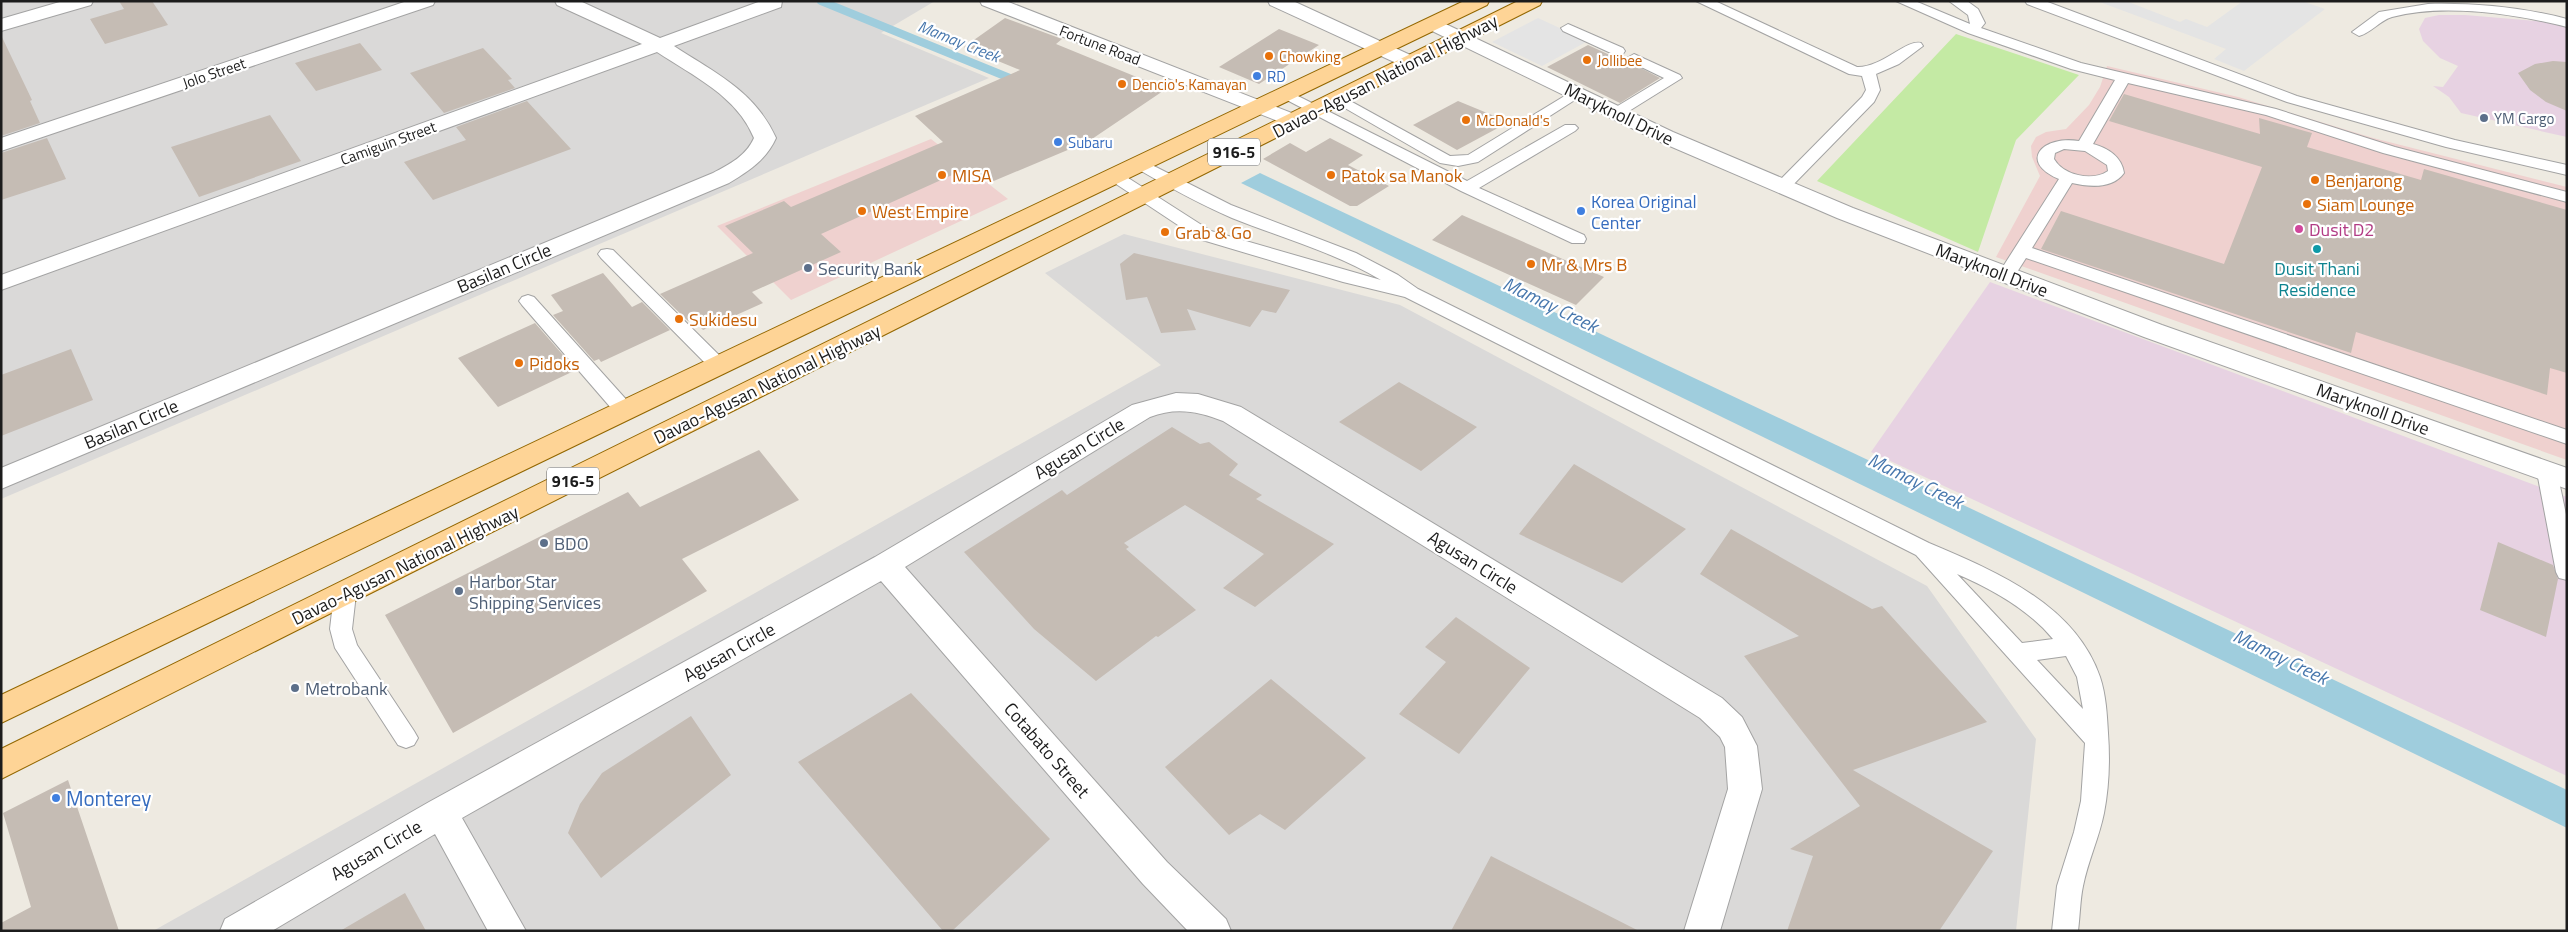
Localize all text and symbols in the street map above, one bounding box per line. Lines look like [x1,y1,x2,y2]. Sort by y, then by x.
street label: Davao-Agusan National Highway [1268,7,1503,145]
water label: Mamay Creek [914,14,1005,69]
street label: Fortune Road [1056,19,1144,71]
place label: Chowking [1279,45,1341,68]
place label: Jollibee [1597,49,1642,72]
marker: Chowking [1263,50,1275,62]
street label: Jolo Street [179,51,249,95]
marker: Jollibee [1581,54,1593,66]
place label: RD [1267,65,1286,88]
marker: RD [1251,70,1263,82]
place label: Dencio's Kamayan [1132,73,1247,96]
street label: Maryknoll Drive [1560,76,1678,152]
marker: Dencio's Kamayan [1116,78,1128,90]
place label: YM Cargo [2494,107,2554,130]
place label: McDonald's [1476,109,1550,132]
marker: YM Cargo [2478,112,2490,124]
marker: McDonald's [1460,114,1472,126]
street label: Camiguin Street [337,115,440,171]
place label: Subaru [1068,131,1113,154]
marker: Subaru [1052,136,1064,148]
road number: 916-5 [1208,138,1260,166]
place label: MISA [952,162,992,189]
place label: Patok sa Manok [1341,162,1463,189]
place label: Benjarong [2325,167,2402,194]
marker: MISA [936,169,948,181]
marker: Patok sa Manok [1325,169,1337,181]
marker: Benjarong [2309,174,2321,186]
place label: Korea Original Center [1591,188,1697,236]
place label: Siam Lounge [2317,191,2414,218]
place label: West Empire [872,198,969,225]
marker: Siam Lounge [2301,198,2313,210]
marker: West Empire [856,205,868,217]
marker: Korea Original Center [1575,205,1587,217]
place label: Dusit D2 [2309,216,2374,243]
place label: Grab & Go [1175,219,1252,246]
marker: Dusit D2 [2293,223,2305,235]
marker: Grab & Go [1159,226,1171,238]
street label: Basilan Circle [453,236,555,300]
street label: Maryknoll Drive [1932,236,2052,304]
marker: Dusit Thani Residence [2311,243,2323,255]
place label: Mr & Mrs B [1541,251,1627,278]
place label: Security Bank [818,255,922,282]
place label: Dusit Thani Residence [2274,255,2360,303]
marker: Mr & Mrs B [1525,258,1537,270]
marker: Security Bank [802,262,814,274]
water label: Mamay Creek [1499,268,1606,341]
place label: Sukidesu [689,306,757,333]
marker: Sukidesu [673,313,685,325]
street label: Davao-Agusan National Highway [649,317,885,451]
place label: Pidoks [529,350,580,377]
marker: Pidoks [513,357,525,369]
street label: Maryknoll Drive [2313,376,2433,442]
street label: Basilan Circle [80,392,182,456]
street label: Agusan Circle [1029,410,1129,486]
water label: Mamay Creek [1864,444,1971,517]
road number: 916-5 [547,468,599,494]
street label: Davao-Agusan National Highway [287,498,523,632]
street label: Agusan Circle [1423,524,1523,600]
place label: BDO [554,530,589,557]
marker: BDO [538,537,550,549]
place label: Harbor Star Shipping Services [469,568,601,616]
marker: Harbor Star Shipping Services [453,585,465,597]
street label: Agusan Circle [678,616,780,688]
water label: Mamay Creek [2229,620,2336,693]
place label: Metrobank [305,675,388,702]
marker: Metrobank [289,682,301,694]
street label: Cotabato Street [998,696,1097,804]
place label: Monterey [66,782,151,814]
marker: Monterey [50,792,62,804]
street label: Agusan Circle [325,813,427,887]

